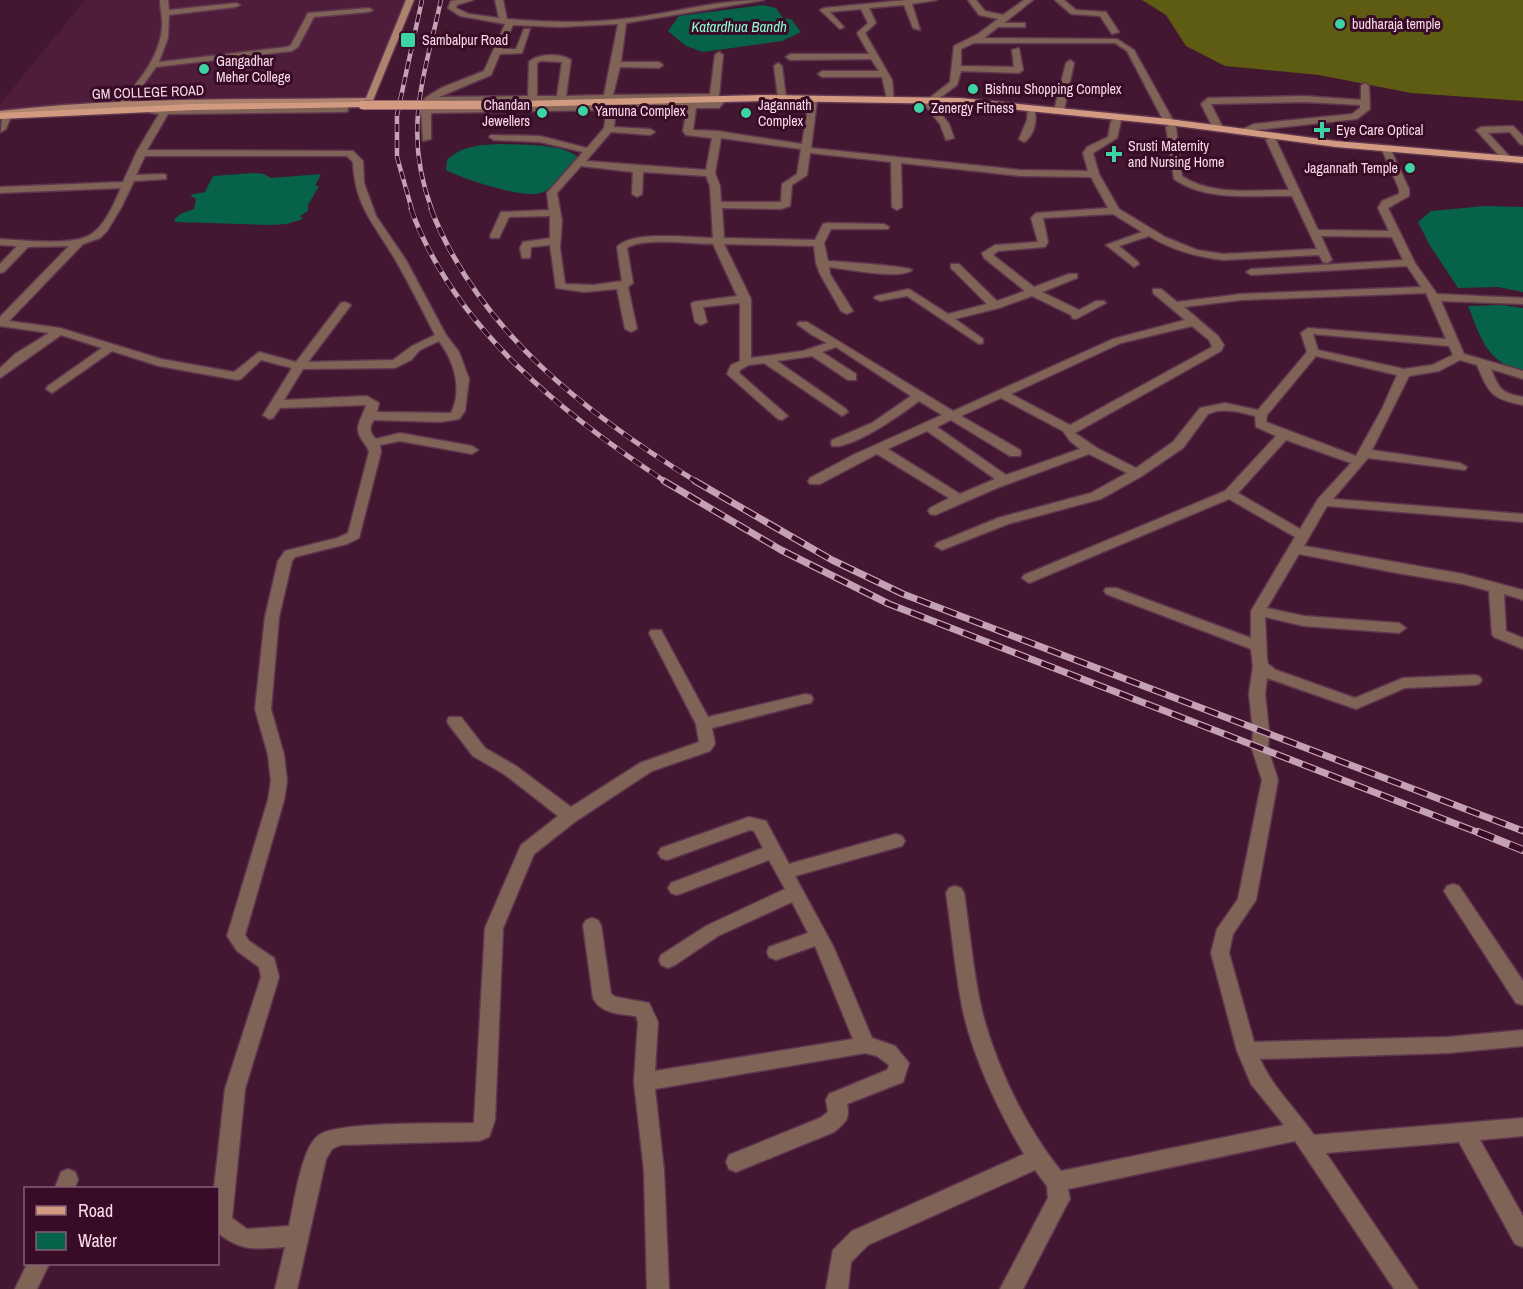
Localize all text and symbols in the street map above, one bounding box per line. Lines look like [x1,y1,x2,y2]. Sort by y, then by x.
place label: budharaja temple [1352,15,1441,33]
water label: Katardhua Bandh [691,16,787,37]
marker: budharaja temple [1333,17,1347,31]
marker: Sambalpur Road [399,31,417,49]
place label: Sambalpur Road [422,31,508,49]
place label: Gangadhar Meher College [216,52,291,86]
marker: Gangadhar Meher College [197,62,211,76]
place label: Bishnu Shopping Complex [985,80,1122,98]
street label: GM COLLEGE ROAD [92,81,204,103]
marker: Bishnu Shopping Complex [966,82,980,96]
place label: Chandan Jewellers [482,96,530,130]
place label: Jagannath Complex [758,96,812,130]
place label: Zenergy Fitness [931,99,1014,117]
marker: Zenergy Fitness [912,101,926,115]
place label: Yamuna Complex [595,102,686,120]
marker: Yamuna Complex [576,104,590,118]
marker: Chandan Jewellers [535,106,549,120]
marker: Jagannath Complex [739,106,753,120]
marker: Eye Care Optical [1313,121,1331,139]
place label: Eye Care Optical [1336,121,1423,139]
place label: Srusti Maternity and Nursing Home [1128,137,1224,171]
marker: Srusti Maternity and Nursing Home [1105,145,1123,163]
place label: Jagannath Temple [1304,159,1398,177]
marker: Jagannath Temple [1403,161,1417,175]
legend [24,1187,219,1265]
text: Road [78,1198,113,1223]
text: Water [78,1228,117,1253]

